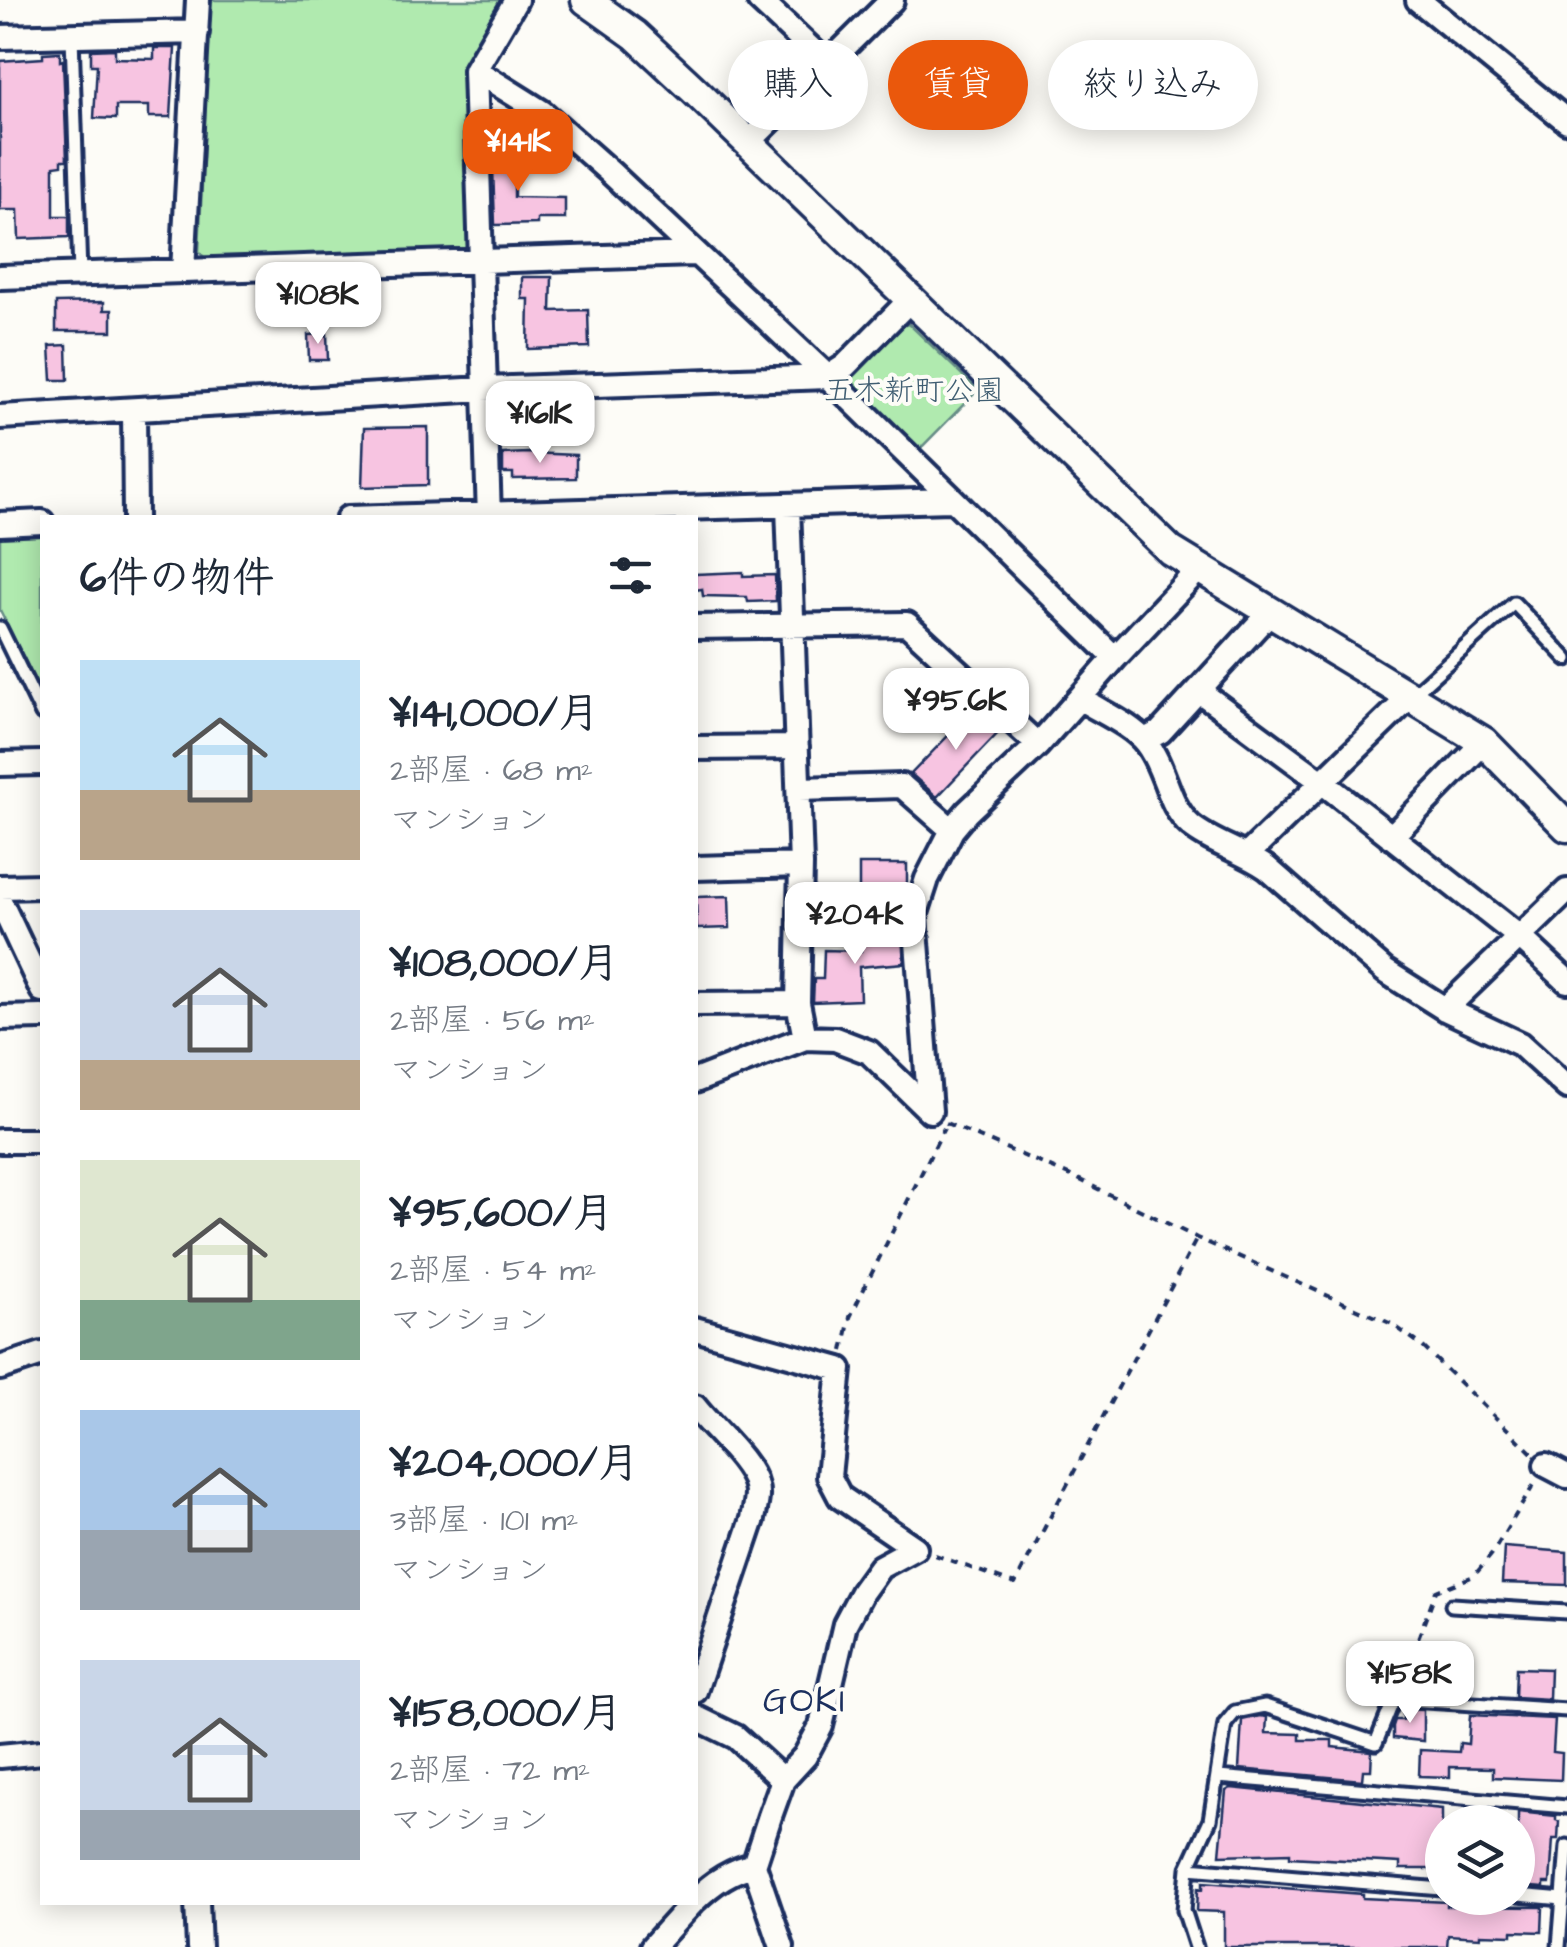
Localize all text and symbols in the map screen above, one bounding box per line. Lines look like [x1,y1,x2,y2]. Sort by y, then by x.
chip: 購入 [728,40,868,130]
chip: 賃貸 [888,40,1028,130]
chip: 絞り込み [1048,40,1258,130]
pin: ¥141K [448,109,588,194]
text: ¥141K [485,119,551,164]
pin: ¥108K [248,262,388,347]
text: ¥108K [277,272,359,317]
park label: 五木新町公園 [824,370,1004,412]
pin: ¥161K [470,381,610,466]
text: ¥161K [508,391,572,436]
icon: filters [603,548,658,603]
text: 6件の物件 [80,550,274,608]
pin: ¥95.6K [875,668,1037,753]
text: ¥95.6K [905,678,1007,723]
text: ¥141,000/月 [390,685,600,743]
icon: home [160,700,280,820]
text: 2部屋 · 68 m² [390,748,593,793]
text: マンション [390,798,549,843]
pin: ¥204K [785,882,925,967]
text: ¥204K [807,892,903,937]
text: ¥108,000/月 [390,935,620,993]
icon: home [160,950,280,1070]
text: 2部屋 · 56 m² [390,998,595,1043]
text: マンション [390,1048,549,1093]
text: ¥95,600/月 [390,1185,614,1243]
icon: home [160,1200,280,1320]
text: 2部屋 · 54 m² [390,1248,597,1293]
text: マンション [390,1298,549,1343]
text: ¥204,000/月 [390,1435,640,1493]
icon: home [160,1450,280,1570]
text: 3部屋 · 101 m² [390,1498,579,1543]
text: マンション [390,1548,549,1593]
pin: ¥158K [1340,1641,1480,1726]
text: ¥158K [1368,1651,1452,1696]
district label: GOKI [763,1676,847,1725]
text: ¥158,000/月 [390,1685,623,1743]
icon: home [160,1700,280,1820]
text: 2部屋 · 72 m² [390,1748,590,1793]
text: マンション [390,1798,549,1843]
map controls [1425,1805,1535,1915]
button: layers [1425,1805,1535,1915]

